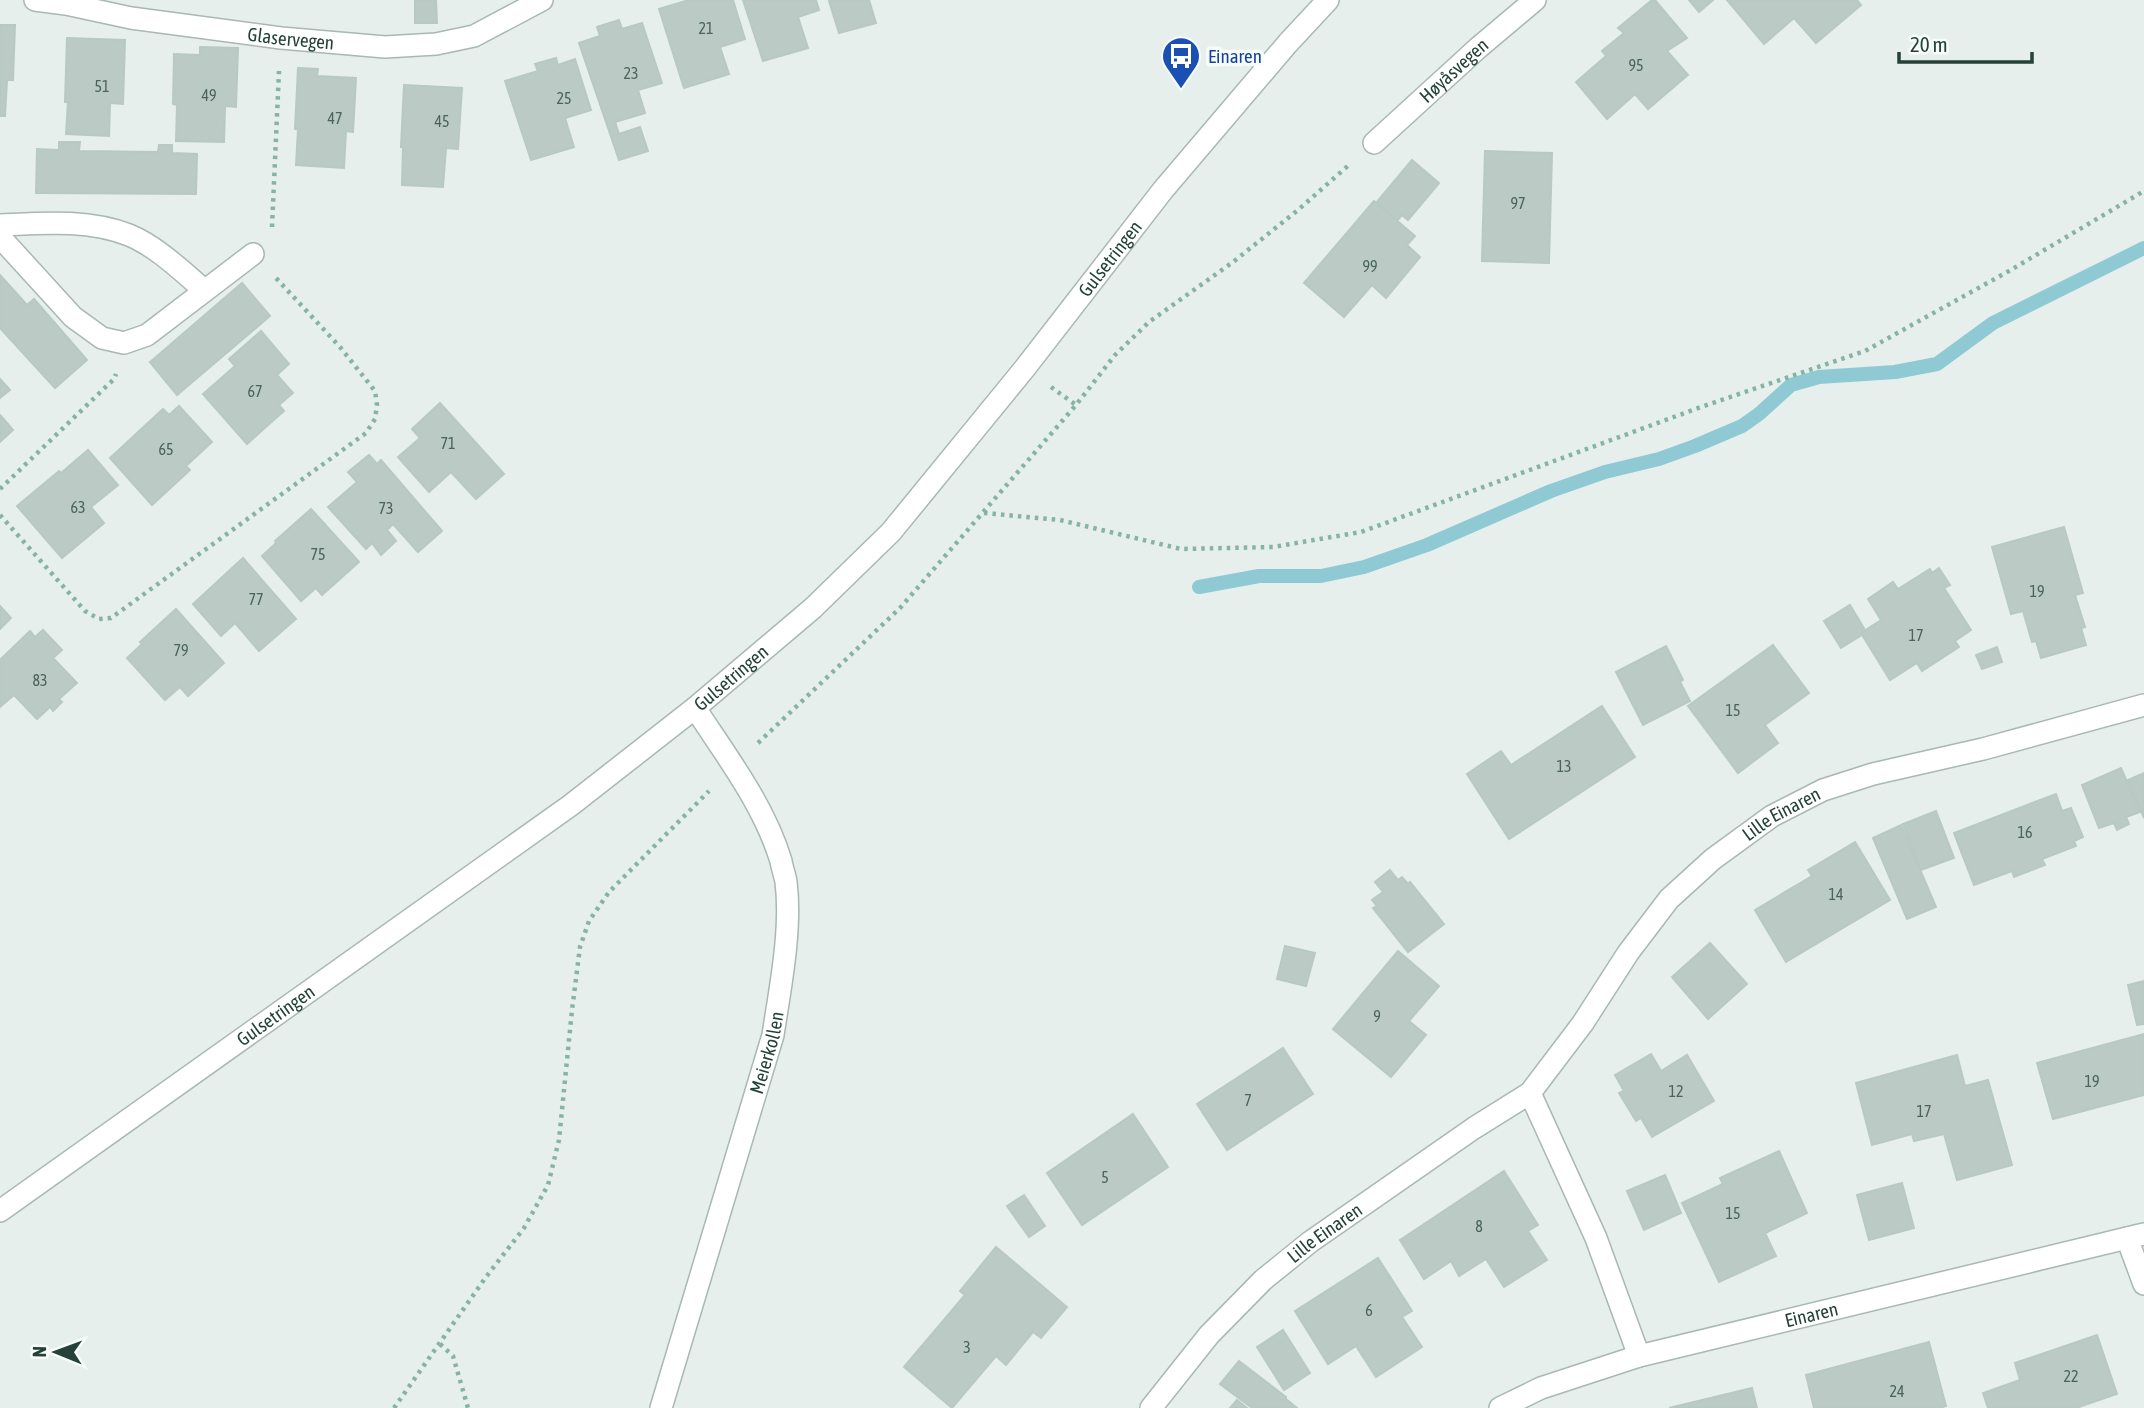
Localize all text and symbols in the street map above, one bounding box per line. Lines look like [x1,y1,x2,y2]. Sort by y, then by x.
house number: 21 [698,19,714,37]
scale bar [1899,21,2032,65]
street label: Glaservegen [246,23,335,54]
text: 20 m [1910,32,1948,56]
street label: Høyåsvegen [1415,33,1492,107]
bus stop icon: Einaren [1160,35,1202,90]
place label: Einaren [1208,45,1262,67]
house number: 95 [1628,56,1644,74]
house number: 23 [623,64,639,82]
house number: 51 [94,77,110,95]
house number: 49 [201,86,217,104]
house number: 25 [556,89,572,107]
house number: 47 [327,109,343,127]
house number: 45 [434,112,450,130]
house number: 97 [1510,194,1526,212]
street label: Gulsetringen [1074,216,1146,301]
house number: 99 [1362,257,1378,275]
house number: 67 [247,382,263,400]
house number: 71 [440,434,456,452]
house number: 65 [158,440,174,458]
house number: 63 [70,498,86,516]
house number: 73 [378,499,394,517]
house number: 75 [310,545,326,563]
house number: 19 [2029,582,2045,600]
house number: 77 [248,590,264,608]
house number: 17 [1908,626,1924,644]
street label: Gulsetringen [689,640,772,715]
house number: 79 [173,641,189,659]
house number: 83 [32,671,48,689]
house number: 15 [1725,701,1741,719]
house number: 13 [1556,757,1572,775]
street label: Lille Einaren [1738,782,1824,845]
house number: 16 [2017,823,2033,841]
house number: 14 [1828,885,1844,903]
street label: Gulsetringen [232,980,319,1050]
house number: 9 [1373,1007,1381,1025]
street label: Meierkollen [745,1010,788,1096]
house number: 19 [2084,1072,2100,1090]
house number: 12 [1668,1082,1684,1100]
house number: 7 [1244,1091,1252,1109]
house number: 17 [1916,1102,1932,1120]
house number: 5 [1101,1168,1109,1186]
street label: Lille Einaren [1283,1198,1366,1267]
house number: 15 [1725,1204,1741,1222]
house number: 8 [1475,1217,1483,1235]
street label: Einaren [1782,1297,1840,1331]
house number: 6 [1365,1301,1373,1319]
north arrow [21,1317,91,1387]
house number: 3 [963,1338,971,1356]
text: N [28,1346,50,1358]
house number: 22 [2063,1367,2079,1385]
house number: 24 [1889,1382,1905,1400]

